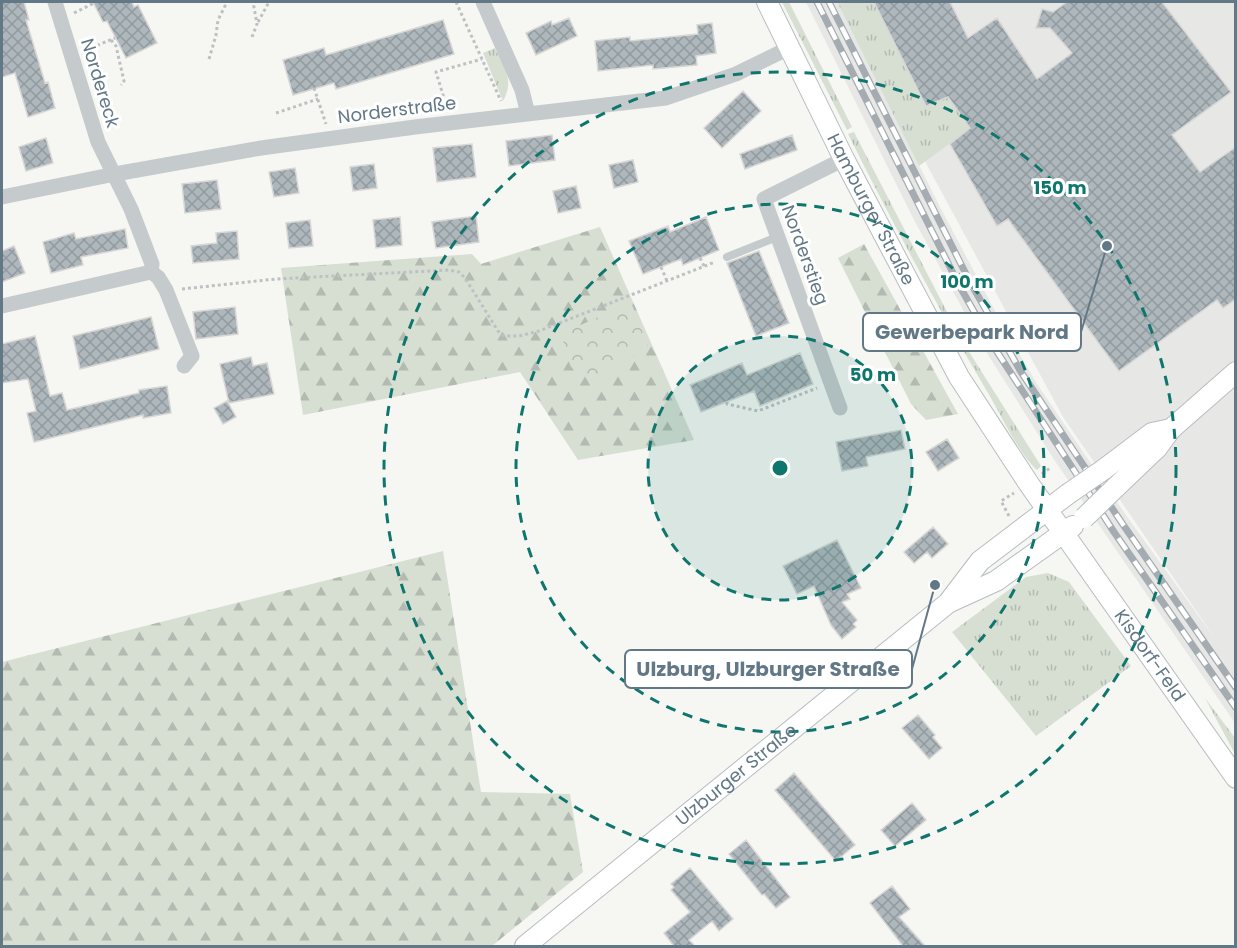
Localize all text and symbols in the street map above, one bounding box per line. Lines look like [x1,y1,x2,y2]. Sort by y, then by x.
street label: Nordereck [75,35,126,131]
street label: Norderstraße [336,90,458,129]
street label: Hamburger Straße [821,129,921,289]
text: 150 m [1033,175,1087,200]
street label: Norderstieg [776,201,835,308]
text: 100 m [940,269,994,294]
callout: Gewerbepark Nord [863,313,1081,351]
text: Gewerbepark Nord [875,318,1069,346]
text: 50 m [850,362,896,387]
centre of rings [770,458,790,478]
street label: Kisdorf-Feld [1109,604,1191,707]
callout: Ulzburg, Ulzburger Straße [625,650,912,688]
text: Ulzburg, Ulzburger Straße [636,655,900,683]
street label: Ulzburger Straße [670,717,802,831]

